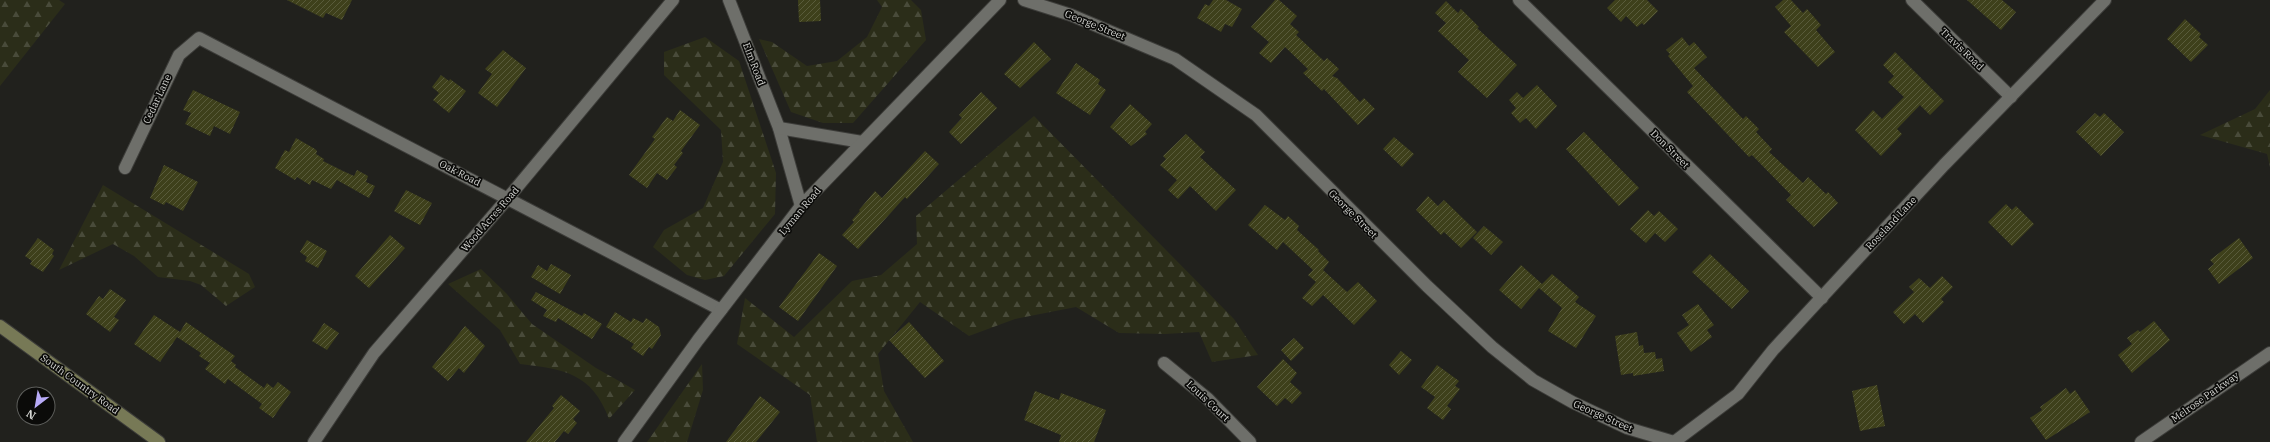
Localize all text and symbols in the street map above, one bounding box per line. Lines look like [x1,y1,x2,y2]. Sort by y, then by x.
street label: George Street [1063,7,1127,43]
street label: Travis Road [1937,25,1987,73]
street label: Elm Road [740,41,768,87]
street label: Cedar Lane [140,72,174,126]
street label: Don Street [1648,127,1692,171]
street label: Oak Road [437,157,483,189]
street label: Wood Acres Road [458,184,522,254]
street label: Lyman Road [776,184,824,238]
street label: George Street [1326,187,1380,241]
street label: Roseland Lane [1863,193,1919,253]
street label: South Country Road [38,351,122,417]
street label: Melrose Parkway [2169,368,2242,425]
street label: Louis Court [1184,378,1233,425]
north arrow [16,386,56,426]
street label: George Street [1571,397,1635,435]
text: N [23,406,38,423]

